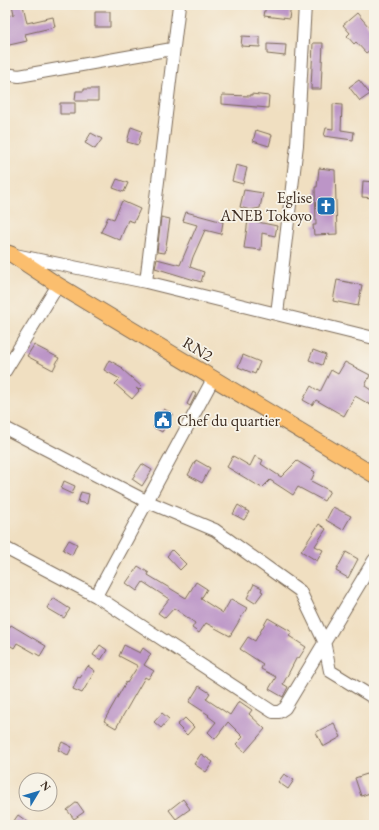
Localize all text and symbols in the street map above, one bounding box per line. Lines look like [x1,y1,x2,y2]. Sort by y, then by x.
place label: Eglise ANEB Tokoyo [219,187,312,226]
church icon: Eglise ANEB Tokoyo [315,195,337,217]
street label: RN2 [179,332,217,366]
public building icon: Chef du quartier [152,409,174,431]
place label: Chef du quartier [177,410,281,431]
north arrow [18,772,58,812]
text: N [38,778,54,794]

